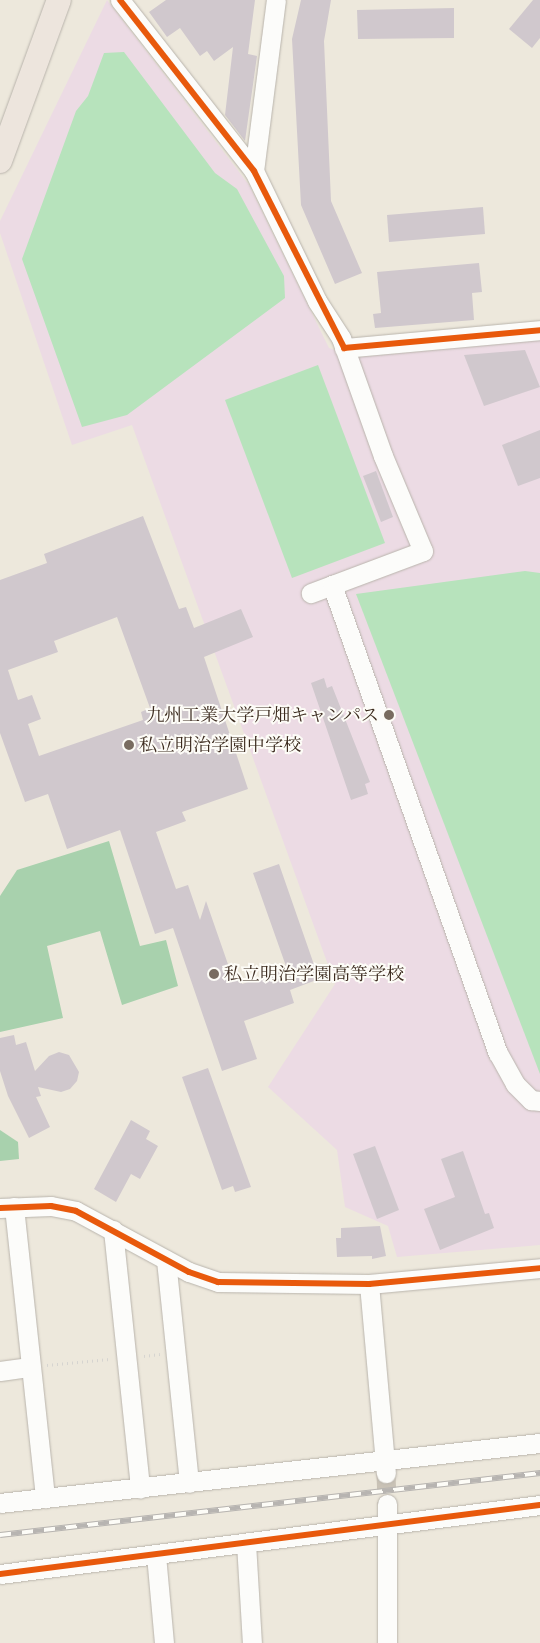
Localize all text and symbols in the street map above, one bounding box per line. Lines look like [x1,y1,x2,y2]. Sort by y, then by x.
place label: 九州工業大学戸畑キャンパス [145,704,379,726]
marker: 九州工業大学戸畑キャンパス [383,709,395,721]
place label: 私立明治学園中学校 [139,734,301,756]
marker: 私立明治学園中学校 [123,739,135,751]
place label: 私立明治学園高等学校 [224,963,404,985]
marker: 私立明治学園高等学校 [208,968,220,980]

